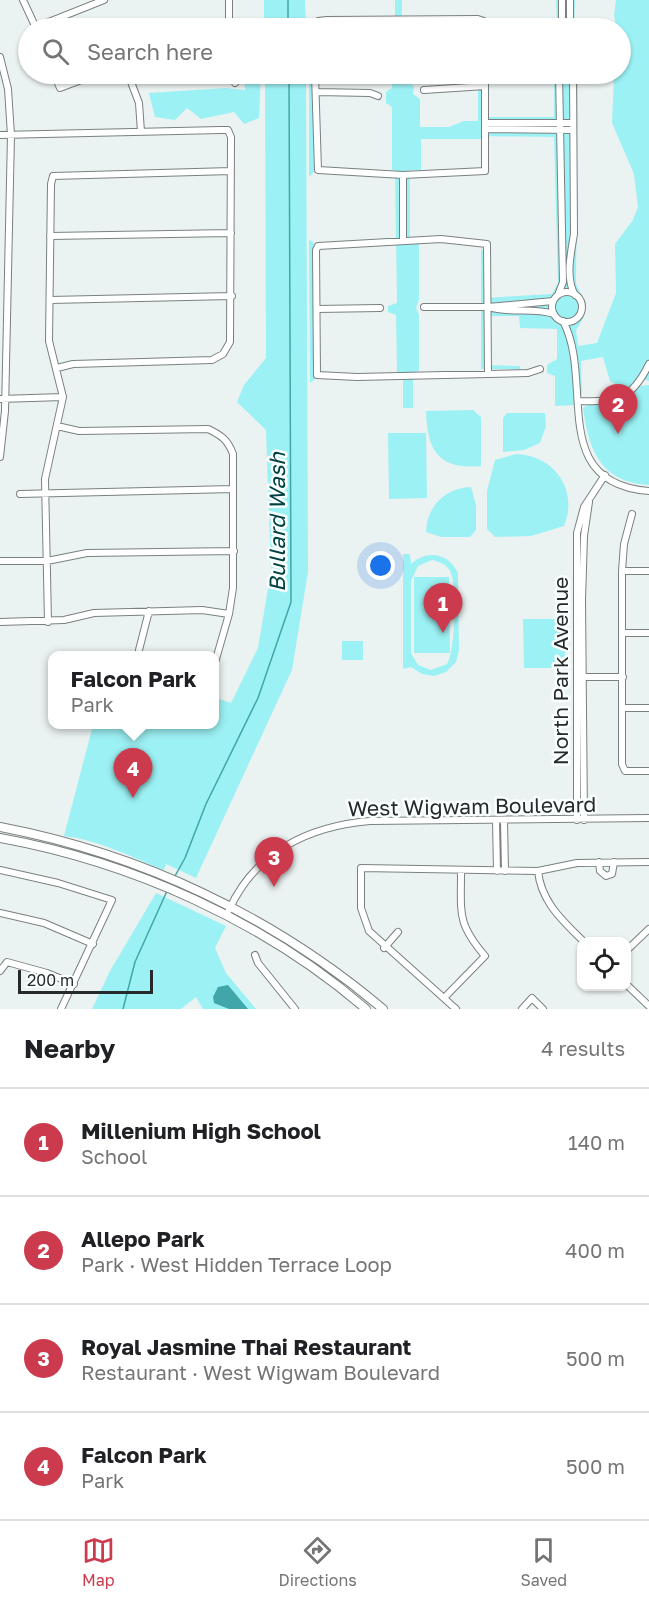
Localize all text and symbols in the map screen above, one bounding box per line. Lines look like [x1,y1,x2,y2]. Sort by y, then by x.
search box [18,18,631,84]
icon: search [39,35,72,68]
text: Search here [87,38,213,65]
pin: 2 [598,384,638,434]
water label: Bullard Wash [263,451,290,592]
your location [366,551,395,580]
street label: North Park Avenue [547,577,573,765]
pin: 1 [424,584,462,633]
popup [48,651,219,729]
text: Falcon Park [71,665,196,692]
text: Park [71,692,114,716]
pin: 4 [114,748,152,798]
street label: West Wigwam Boulevard [347,791,597,821]
pin: 3 [254,838,294,887]
map controls [577,937,631,991]
button: locate [577,937,631,991]
scale bar [18,967,153,995]
text: 200 m [27,970,74,990]
text: Nearby [24,1033,115,1064]
text: 4 results [541,1036,625,1060]
text: Millenium High School [81,1117,321,1144]
text: 1 [38,1130,49,1154]
text: 140 m [568,1130,625,1154]
text: School [81,1144,147,1168]
text: Allepo Park [81,1225,205,1252]
text: 2 [37,1238,50,1262]
text: 400 m [565,1238,625,1262]
text: Park · West Hidden Terrace Loop [81,1252,392,1276]
text: Royal Jasmine Thai Restaurant [81,1333,411,1360]
text: 3 [37,1346,50,1370]
text: 500 m [566,1346,625,1370]
text: Restaurant · West Wigwam Boulevard [81,1360,440,1384]
text: Falcon Park [81,1441,207,1468]
text: 4 [37,1454,50,1478]
text: 500 m [566,1454,625,1478]
text: Park [81,1468,124,1492]
tab: Map [82,1534,115,1590]
tab: Directions [279,1534,357,1590]
tab: Saved [520,1534,567,1590]

